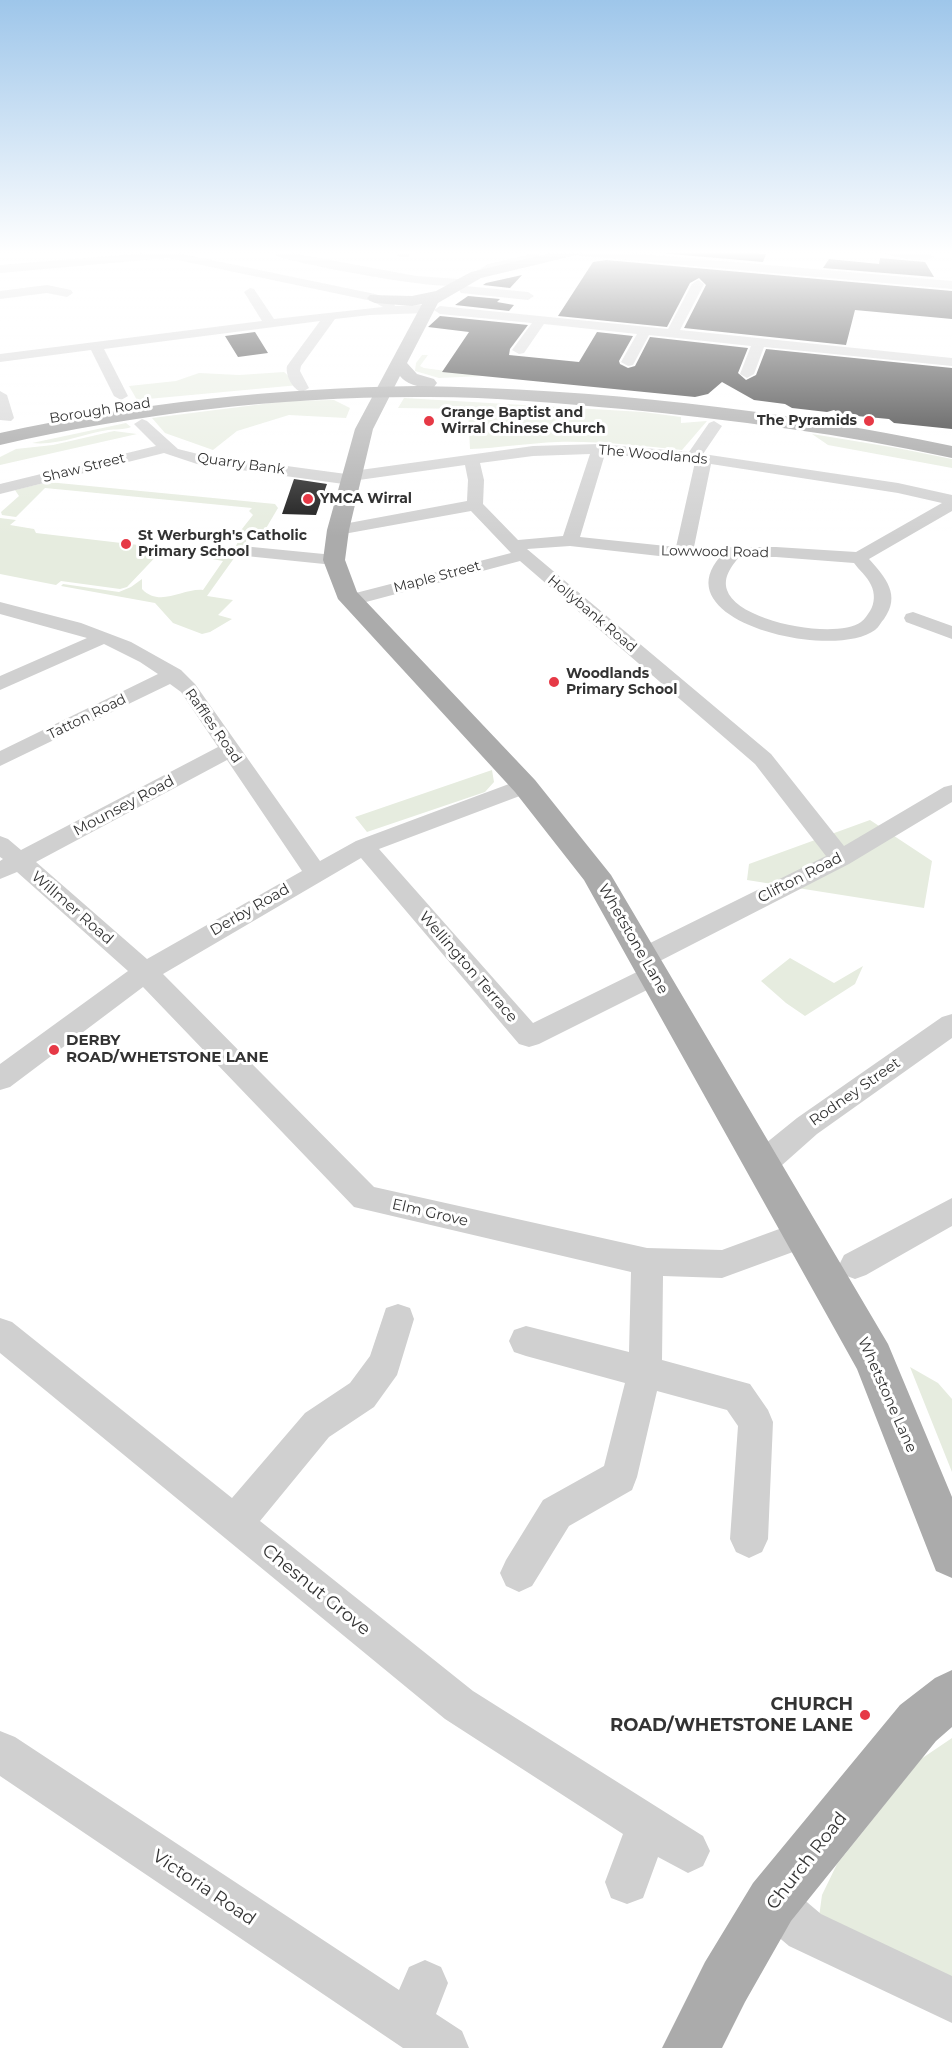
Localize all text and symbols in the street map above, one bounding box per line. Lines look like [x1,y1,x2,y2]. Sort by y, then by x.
street label: Borough Road [48,395,152,427]
place label: Grange Baptist and Wirral Chinese Church [441,405,606,437]
place label: The Pyramids [757,413,857,429]
marker: Grange Baptist and Wirral Chinese Church [422,414,436,428]
marker: The Pyramids [862,414,876,428]
street label: The Woodlands [598,442,708,468]
street label: Shaw Street [41,450,127,486]
street label: Quarry Bank [196,450,286,478]
place label: YMCA Wirral [320,491,412,507]
marker: YMCA Wirral [301,492,315,506]
place label: St Werburgh's Catholic Primary School [138,528,307,560]
marker: St Werburgh's Catholic Primary School [119,537,133,551]
street label: Lowwood Road [661,543,769,561]
street label: Maple Street [392,557,482,597]
street label: Hollybank Road [544,572,640,656]
place label: Woodlands Primary School [566,666,677,698]
marker: Woodlands Primary School [547,675,561,689]
street label: Raffles Road [181,685,245,767]
street label: Tatton Road [45,691,129,743]
street label: Mounsey Road [71,772,177,840]
street label: Clifton Road [755,849,845,907]
street label: Willmer Road [27,868,117,948]
street label: Derby Road [207,880,293,940]
street label: Whetstone Lane [594,881,672,997]
street label: Wellington Terrace [415,908,521,1026]
place label: DERBY ROAD/WHETSTONE LANE [66,1032,268,1067]
marker: DERBY ROAD/WHETSTONE LANE [47,1043,61,1057]
street label: Rodney Street [806,1054,904,1130]
street label: Elm Grove [390,1196,470,1230]
street label: Whetstone Lane [854,1335,920,1455]
street label: Chesnut Grove [257,1540,375,1640]
place label: CHURCH ROAD/WHETSTONE LANE [610,1694,853,1736]
marker: CHURCH ROAD/WHETSTONE LANE [858,1708,872,1722]
street label: Church Road [762,1808,852,1914]
street label: Victoria Road [148,1846,260,1930]

